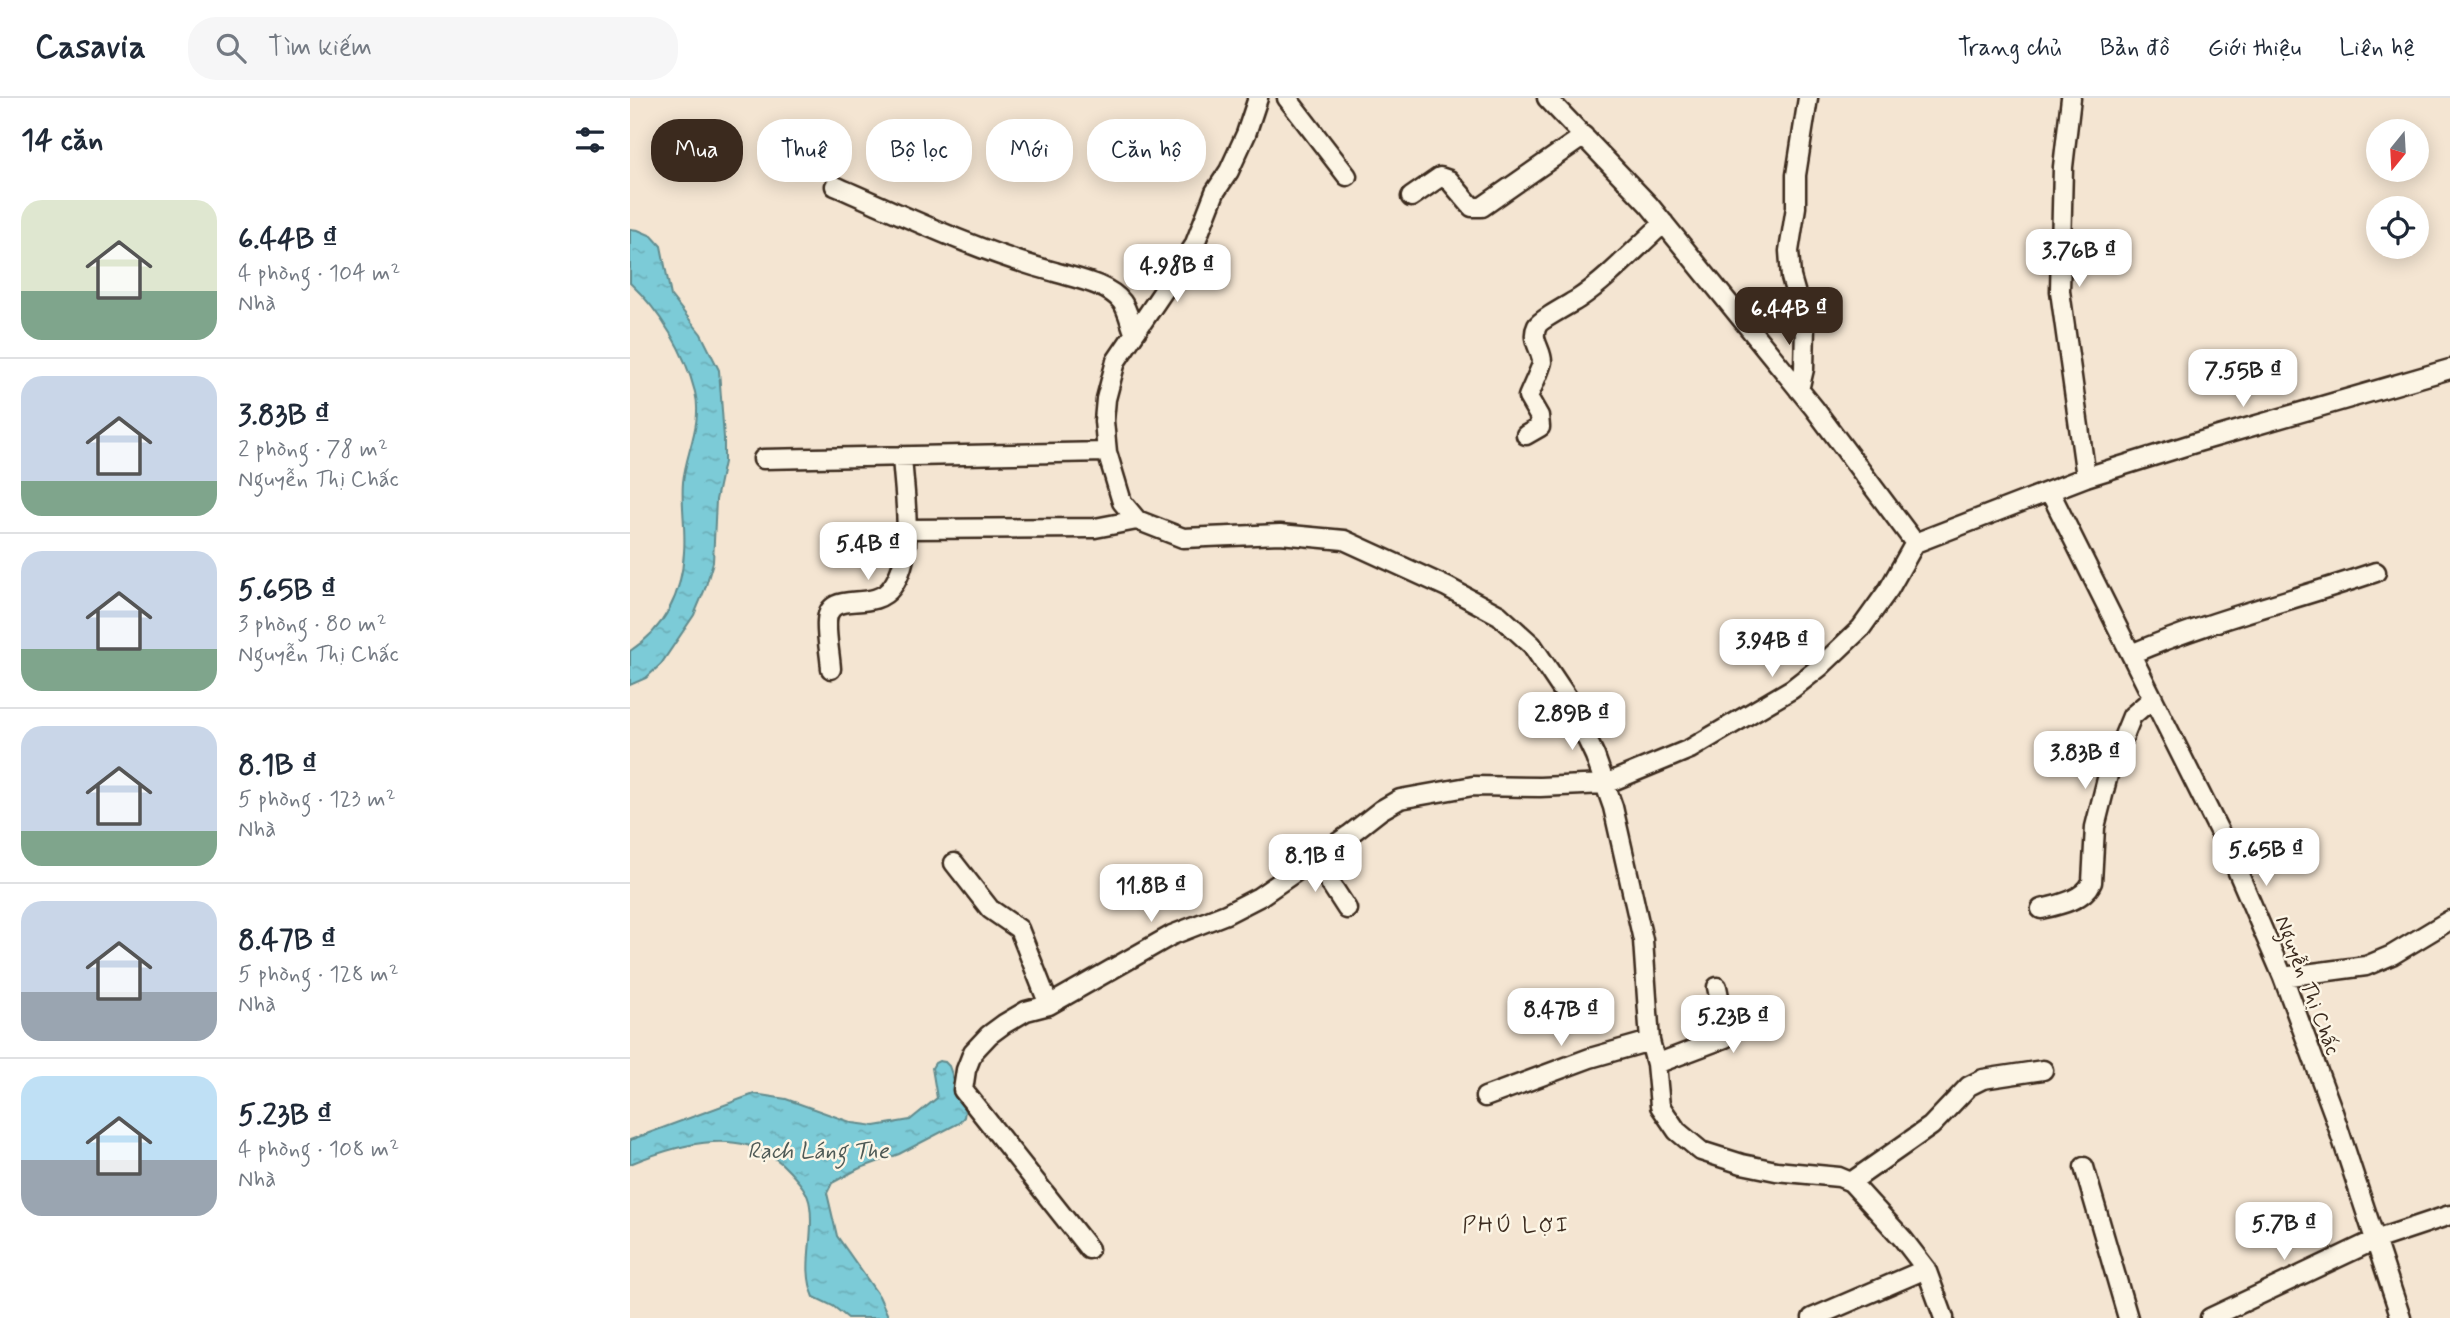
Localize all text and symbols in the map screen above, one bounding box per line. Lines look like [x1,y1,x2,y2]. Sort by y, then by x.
search box [188,17,678,80]
text: Casavia [35,26,146,70]
icon: search [212,29,250,67]
text: Tìm kiếm [268,31,372,65]
text: Trang chủ [1958,33,2062,64]
text: Bản đồ [2100,33,2170,64]
text: Giới thiệu [2208,33,2301,64]
text: Liên hệ [2339,33,2415,64]
chip: Mua [651,119,743,182]
chip: Thuê [757,119,852,182]
chip: Bộ lọc [866,119,972,182]
chip: Mới [986,119,1073,182]
chip: Căn hộ [1087,119,1206,182]
north arrow [2366,119,2429,182]
map controls [2366,119,2429,259]
text: 14 căn [21,121,103,160]
icon: filters [571,121,609,159]
button: locate [2366,196,2429,259]
text: 6.44B ₫ [238,220,338,259]
icon: home [77,228,161,312]
pin: 3.76B ₫ [2014,230,2144,289]
text: 3.76B ₫ [2042,237,2116,267]
pin: 4.98B ₫ [1112,244,1242,304]
text: 4.98B ₫ [1140,252,1214,282]
text: 4 phòng · 104 m² [238,259,400,289]
pin: 6.44B ₫ [1724,288,1854,347]
text: Nhà [238,289,276,319]
text: 6.44B ₫ [1751,295,1827,325]
pin: 7.55B ₫ [2178,350,2308,409]
text: 7.55B ₫ [2204,357,2282,387]
text: 3.83B ₫ [238,396,330,435]
icon: home [77,404,161,488]
text: 2 phòng · 78 m² [238,435,388,465]
text: Nguyễn Thị Chấc [238,465,399,495]
pin: 5.4B ₫ [811,522,925,582]
text: 5.4B ₫ [836,530,900,560]
text: 5.65B ₫ [238,571,336,610]
icon: home [77,579,161,663]
text: 3 phòng · 80 m² [238,610,387,640]
pin: 3.94B ₫ [1707,620,1837,679]
text: 3.94B ₫ [1735,627,1809,657]
text: Nguyễn Thị Chấc [238,640,399,670]
pin: 2.89B ₫ [1507,692,1637,752]
text: 2.89B ₫ [1534,700,1610,730]
pin: 3.83B ₫ [2020,732,2150,791]
text: 3.83B ₫ [2050,739,2120,769]
text: 8.1B ₫ [238,746,317,785]
icon: home [77,754,161,838]
text: 5 phòng · 123 m² [238,785,396,815]
text: Nhà [238,815,276,845]
pin: 5.65B ₫ [2201,828,2331,888]
pin: 8.1B ₫ [1258,834,1372,894]
text: 5.65B ₫ [2228,836,2304,866]
text: 8.1B ₫ [1285,842,1345,872]
pin: 11.8B ₫ [1086,864,1216,924]
text: 11.8B ₫ [1116,872,1186,902]
street label: Nguyễn Thị Chấc [2266,912,2346,1060]
text: 8.47B ₫ [238,921,336,960]
icon: home [77,929,161,1013]
text: 5 phòng · 128 m² [238,960,399,990]
pin: 8.47B ₫ [1496,988,1626,1048]
text: Nhà [238,990,276,1020]
text: 8.47B ₫ [1523,996,1599,1026]
pin: 5.23B ₫ [1668,996,1798,1055]
text: 5.23B ₫ [1697,1003,1769,1033]
text: 5.23B ₫ [238,1096,332,1135]
icon: home [77,1104,161,1188]
text: 4 phòng · 108 m² [238,1135,399,1165]
water label: Rạch Láng The [747,1137,890,1169]
text: Nhà [238,1165,276,1195]
pin: 5.7B ₫ [2227,1202,2341,1262]
text: 5.7B ₫ [2251,1210,2317,1240]
district label: PHÚ LỢI [1462,1211,1570,1241]

